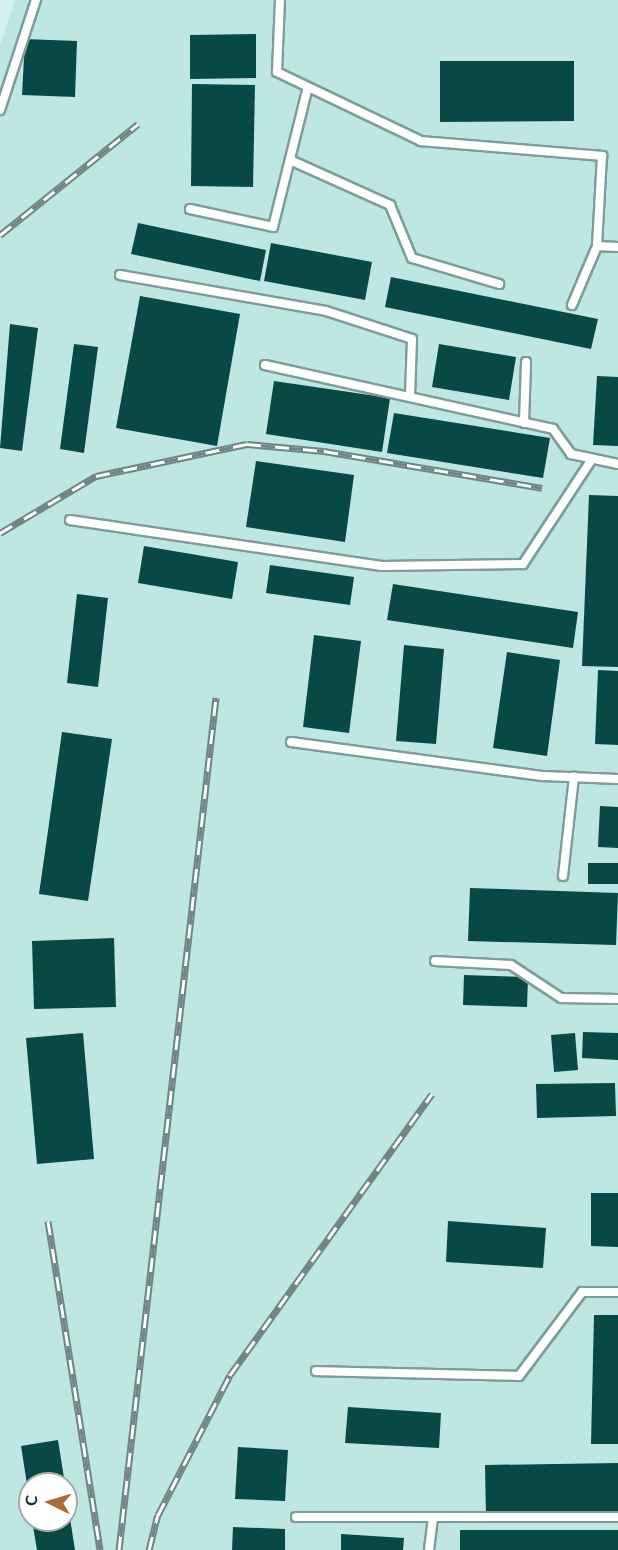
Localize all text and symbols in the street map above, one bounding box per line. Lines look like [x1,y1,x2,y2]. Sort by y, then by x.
north arrow [18,1472,78,1532]
text: С [21,1494,43,1507]

